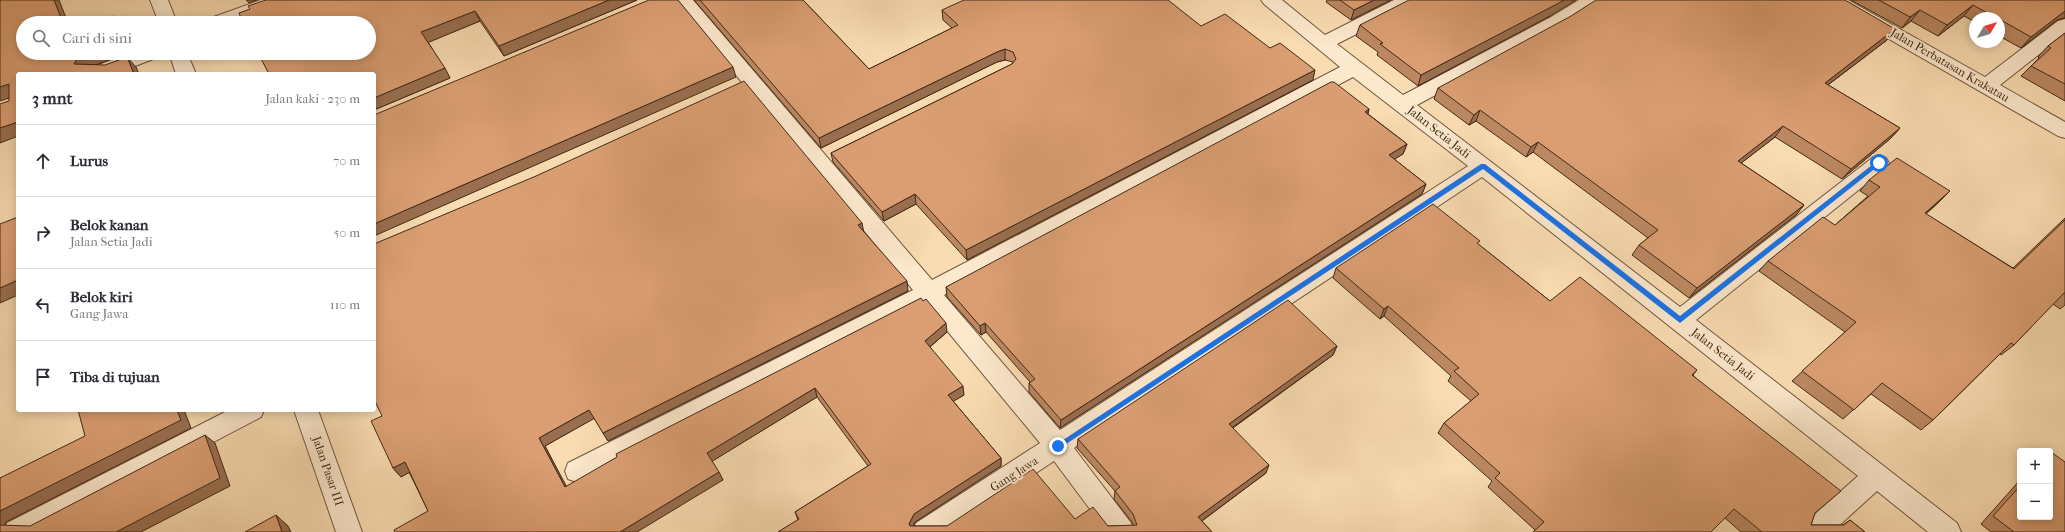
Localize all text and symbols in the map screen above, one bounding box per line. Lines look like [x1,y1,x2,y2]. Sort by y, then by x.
north arrow [1969,12,2005,48]
search box [16,16,376,60]
street label: Jalan Perbatasan Krakatau [1887,25,2012,105]
icon: search [30,27,52,49]
text: Cari di sini [62,29,132,47]
text: 3 mnt [32,88,73,108]
text: Jalan kaki · 230 m [265,91,360,106]
street label: Jalan Setia Jadi [1404,102,1474,161]
icon: ahead [32,150,54,172]
text: Lurus [70,152,108,170]
text: 70 m [333,153,360,168]
route start [1870,154,1888,172]
text: Belok kanan [70,216,149,234]
icon: right [32,222,54,244]
text: 50 m [334,225,360,240]
text: Jalan Setia Jadi [70,234,153,249]
text: Belok kiri [70,288,133,306]
icon: left [32,294,54,316]
text: 110 m [330,297,360,312]
text: Gang Jawa [70,306,128,321]
street label: Jalan Setia Jadi [1688,324,1758,383]
icon: arrive [32,366,54,388]
text: Tiba di tujuan [70,368,160,386]
street label: Jalan Pasar III [309,433,347,508]
route end [1049,437,1067,455]
map controls [2017,448,2053,520]
button: + [2017,448,2053,484]
street label: Gang Jawa [988,453,1041,495]
button: − [2017,484,2053,520]

